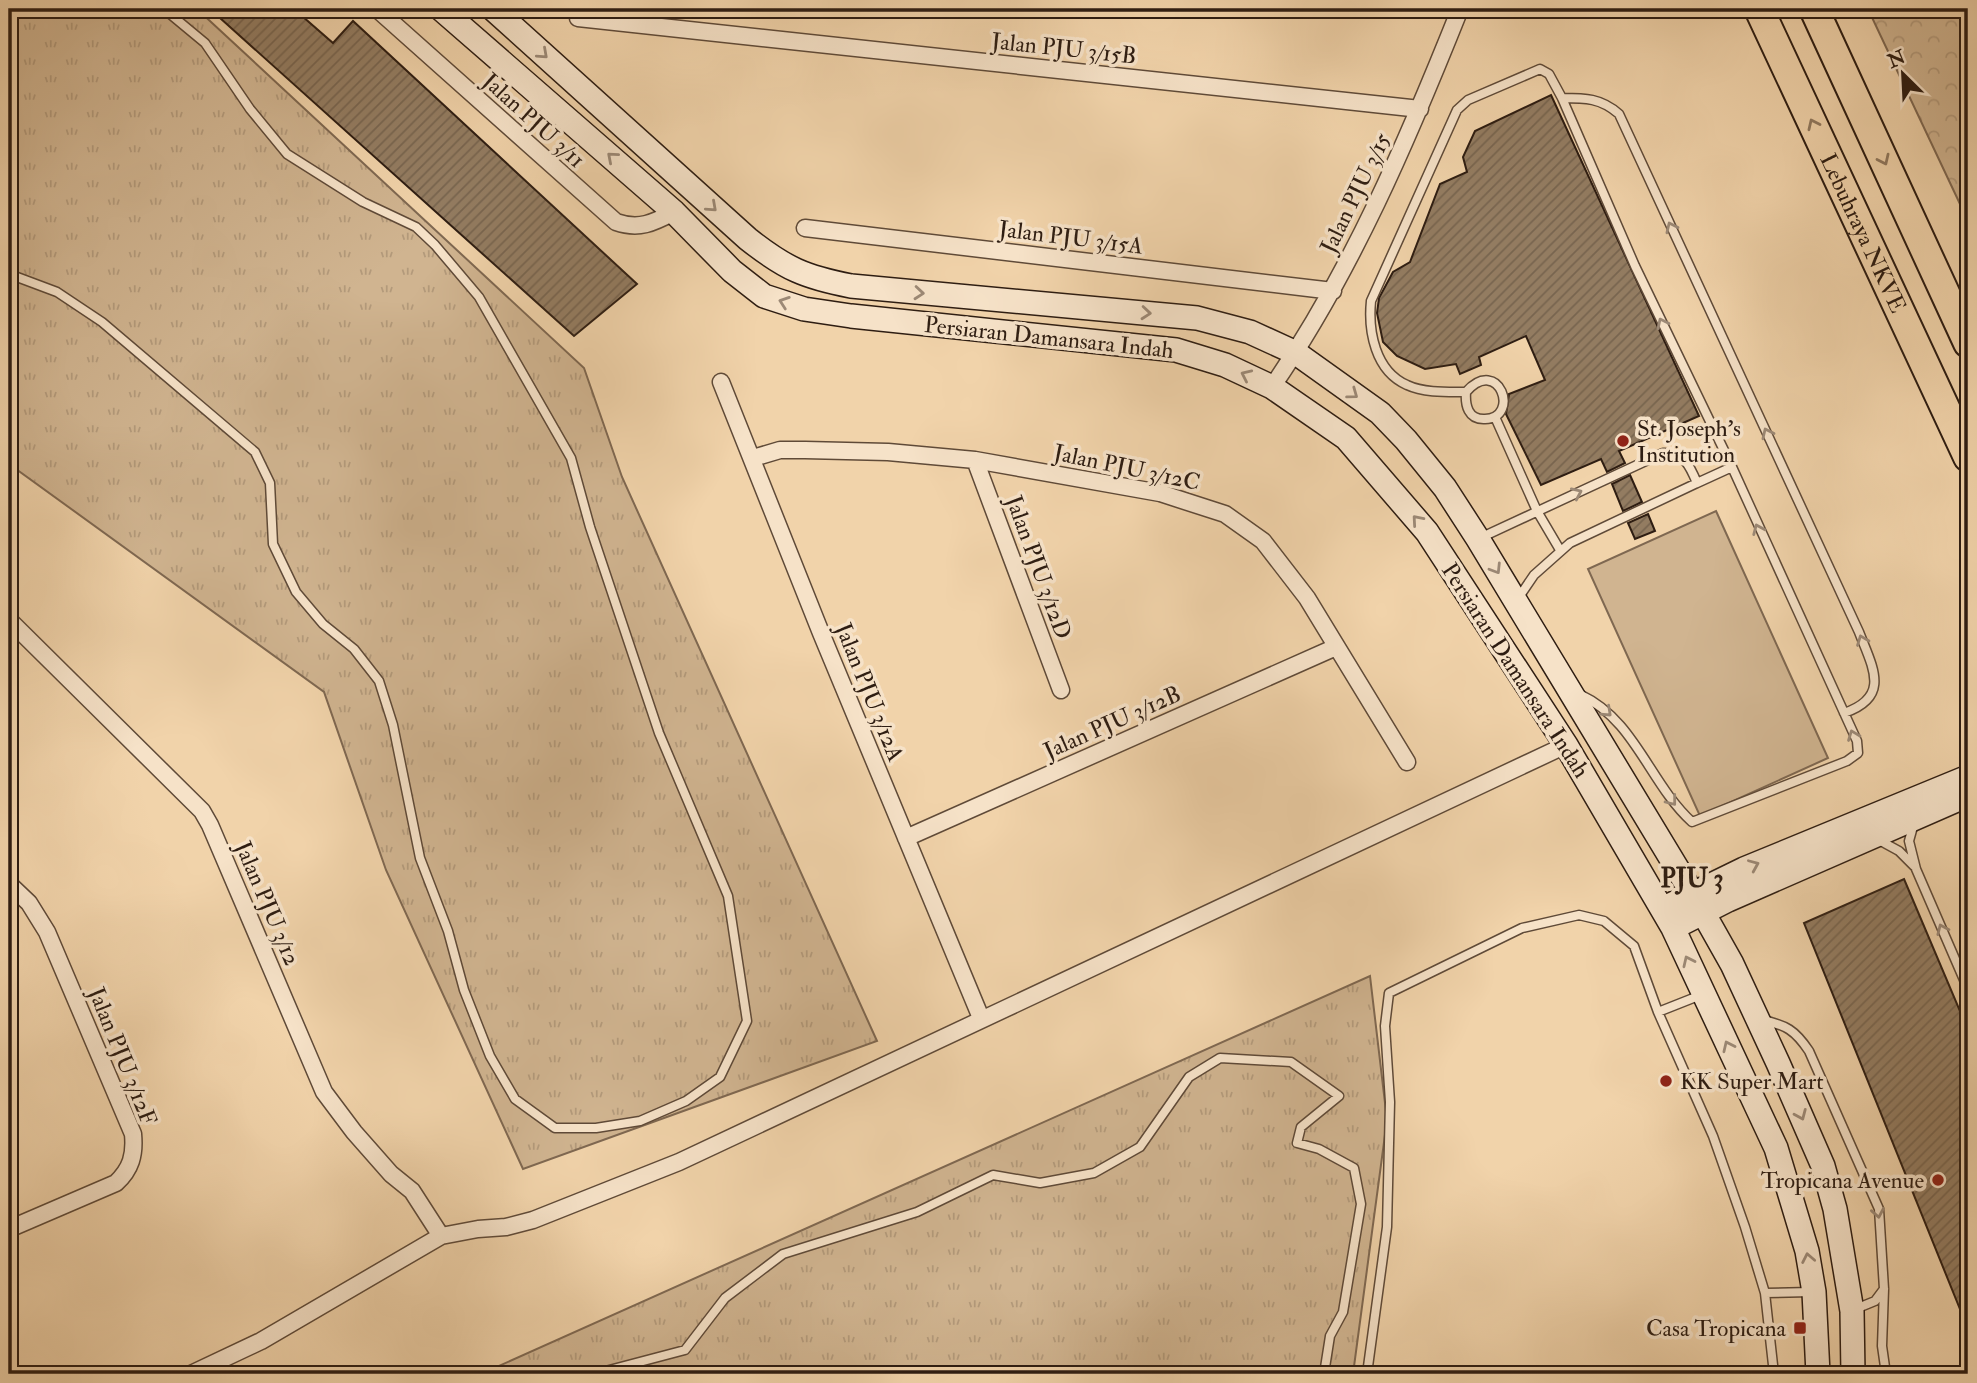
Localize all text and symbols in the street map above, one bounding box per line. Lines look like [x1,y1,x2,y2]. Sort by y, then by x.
street label: Jalan PJU 3/15B [989,26,1138,71]
north arrow [1868,38,1938,108]
text: N [1883,45,1910,74]
one-way arrow [535,46,548,59]
street label: Jalan PJU 3/11 [475,66,591,174]
one-way arrow [1807,119,1821,131]
street label: Jalan PJU 3/15 [1313,128,1397,259]
street label: Lebuhraya NKVE [1813,149,1913,317]
one-way arrow [607,153,620,165]
one-way arrow [1876,153,1890,165]
one-way arrow [704,199,717,211]
street label: Jalan PJU 3/15A [996,214,1145,261]
one-way arrow [1665,222,1679,234]
one-way arrow [913,285,925,300]
one-way arrow [779,296,791,311]
one-way arrow [1141,305,1152,320]
street label: Persiaran Damansara Indah [923,310,1175,365]
one-way arrow [1656,318,1670,330]
one-way arrow [1240,369,1253,383]
one-way arrow [1345,386,1358,398]
place label: St. Joseph's Institution [1637,414,1741,469]
one-way arrow [1761,428,1775,440]
marker: St. Joseph's Institution [1615,433,1631,449]
street label: Jalan PJU 3/12C [1050,438,1203,497]
one-way arrow [1570,487,1583,501]
street label: Jalan PJU 3/12D [999,490,1078,643]
one-way arrow [1413,515,1425,528]
one-way arrow [1753,524,1767,536]
street label: Persiaran Damansara Indah [1435,557,1596,783]
one-way arrow [1488,561,1501,574]
street label: Jalan PJU 3/12A [828,618,911,766]
one-way arrow [1856,634,1870,647]
street label: Jalan PJU 3/12B [1038,679,1185,766]
one-way arrow [1599,704,1612,716]
one-way arrow [1848,730,1862,742]
one-way arrow [1664,794,1677,806]
street label: Jalan PJU 3/12 [228,836,307,970]
one-way arrow [1747,859,1760,873]
district label: PJU 3 [1660,863,1724,895]
one-way arrow [1936,924,1950,936]
one-way arrow [1682,956,1696,968]
street label: Jalan PJU 3/12F [81,982,163,1129]
one-way arrow [1722,1041,1736,1053]
place label: KK Super Mart [1680,1067,1824,1097]
marker: KK Super Mart [1658,1073,1674,1089]
one-way arrow [1793,1108,1807,1121]
place label: Tropicana Avenue [1761,1166,1924,1196]
marker: Tropicana Avenue [1930,1172,1946,1188]
one-way arrow [1870,1207,1885,1219]
one-way arrow [1801,1252,1816,1264]
place label: Casa Tropicana [1646,1314,1787,1344]
marker: Casa Tropicana [1792,1320,1808,1336]

